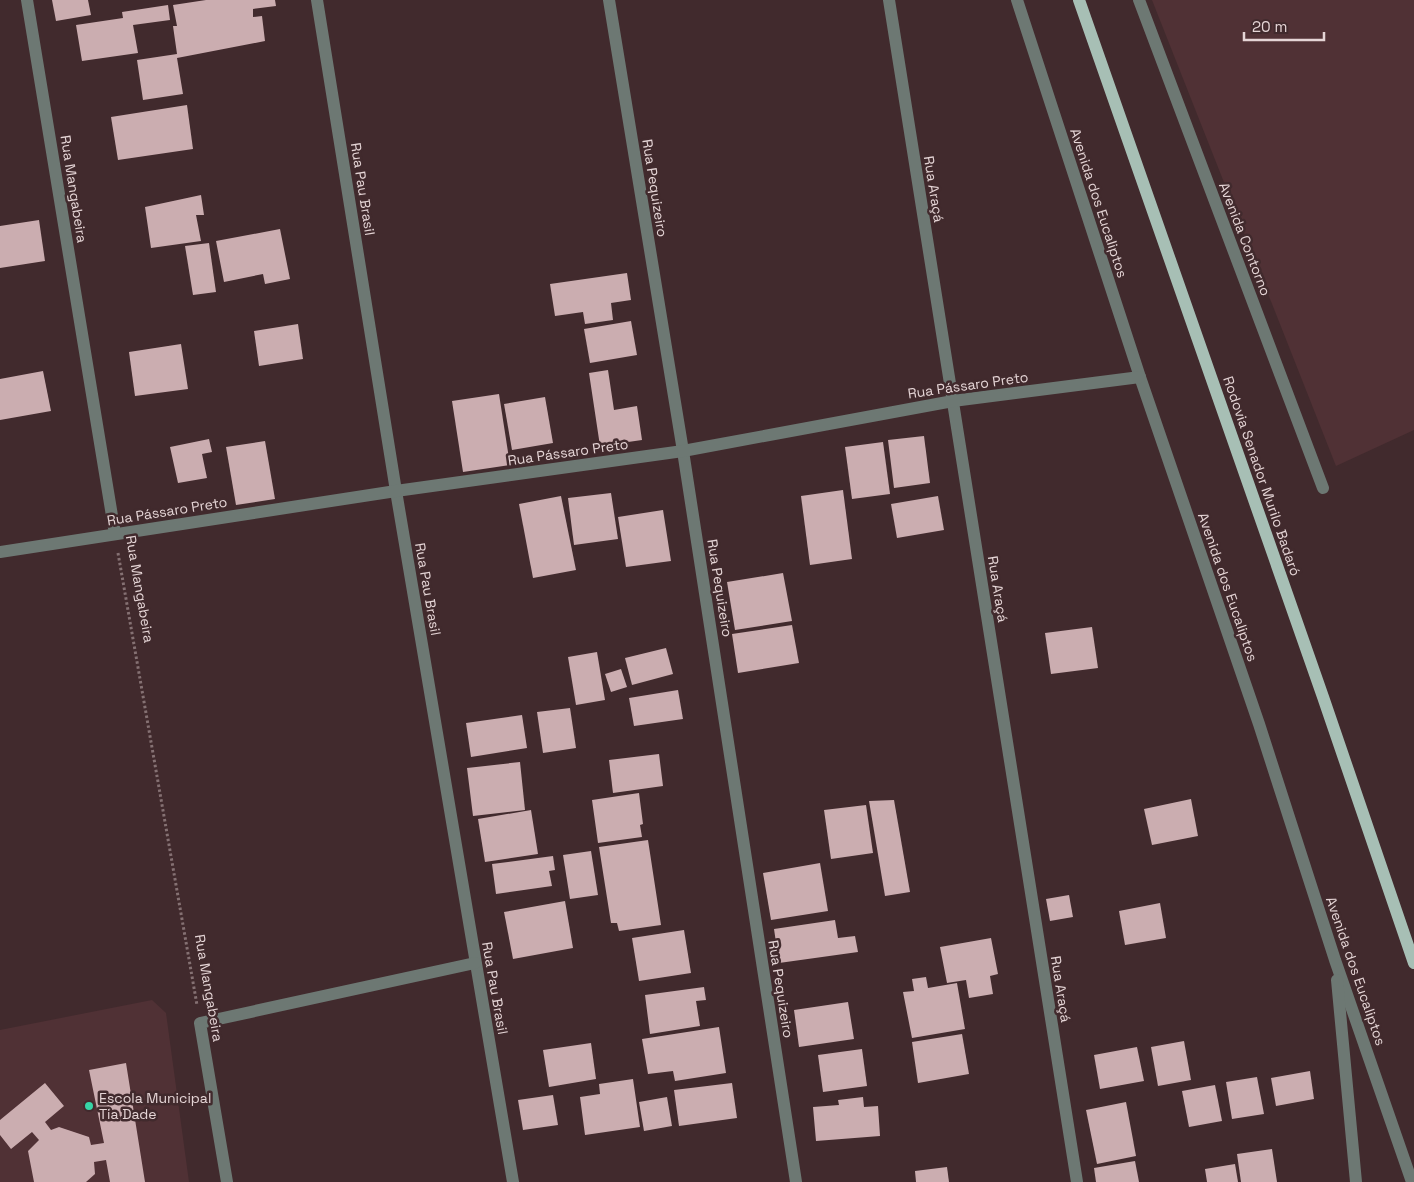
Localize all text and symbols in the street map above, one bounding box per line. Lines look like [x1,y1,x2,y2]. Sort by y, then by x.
scale bar [1244,10,1324,42]
text: 20 m [1252,17,1287,36]
street label: Avenida dos Eucaliptos [1066,126,1132,280]
street label: Rua Mangabeira [57,134,91,244]
street label: Rua Pequizeiro [638,138,672,238]
street label: Rua Pau Brasil [347,141,379,237]
street label: Rua Araçá [920,154,948,224]
street label: Avenida Contorno [1215,180,1275,298]
street label: Rua Pássaro Preto [907,368,1029,402]
street label: Rodovia Senador Murilo Badaró [1219,374,1305,578]
street label: Rua Pássaro Preto [507,435,629,469]
street label: Rua Pássaro Preto [106,493,228,529]
street label: Avenida dos Eucaliptos [1194,510,1262,664]
street label: Rua Mangabeira [122,534,158,644]
street label: Rua Pequizeiro [703,538,737,638]
street label: Rua Pau Brasil [411,541,445,637]
street label: Rua Araçá [984,554,1012,624]
street label: Avenida dos Eucaliptos [1322,894,1390,1048]
street label: Rua Mangabeira [191,933,227,1043]
street label: Rua Pequizeiro [764,939,798,1039]
street label: Rua Pau Brasil [478,940,512,1036]
street label: Rua Araçá [1047,954,1075,1024]
place label: Escola Municipal Tia Dade [99,1089,211,1123]
marker: Escola Municipal Tia Dade [83,1100,95,1112]

